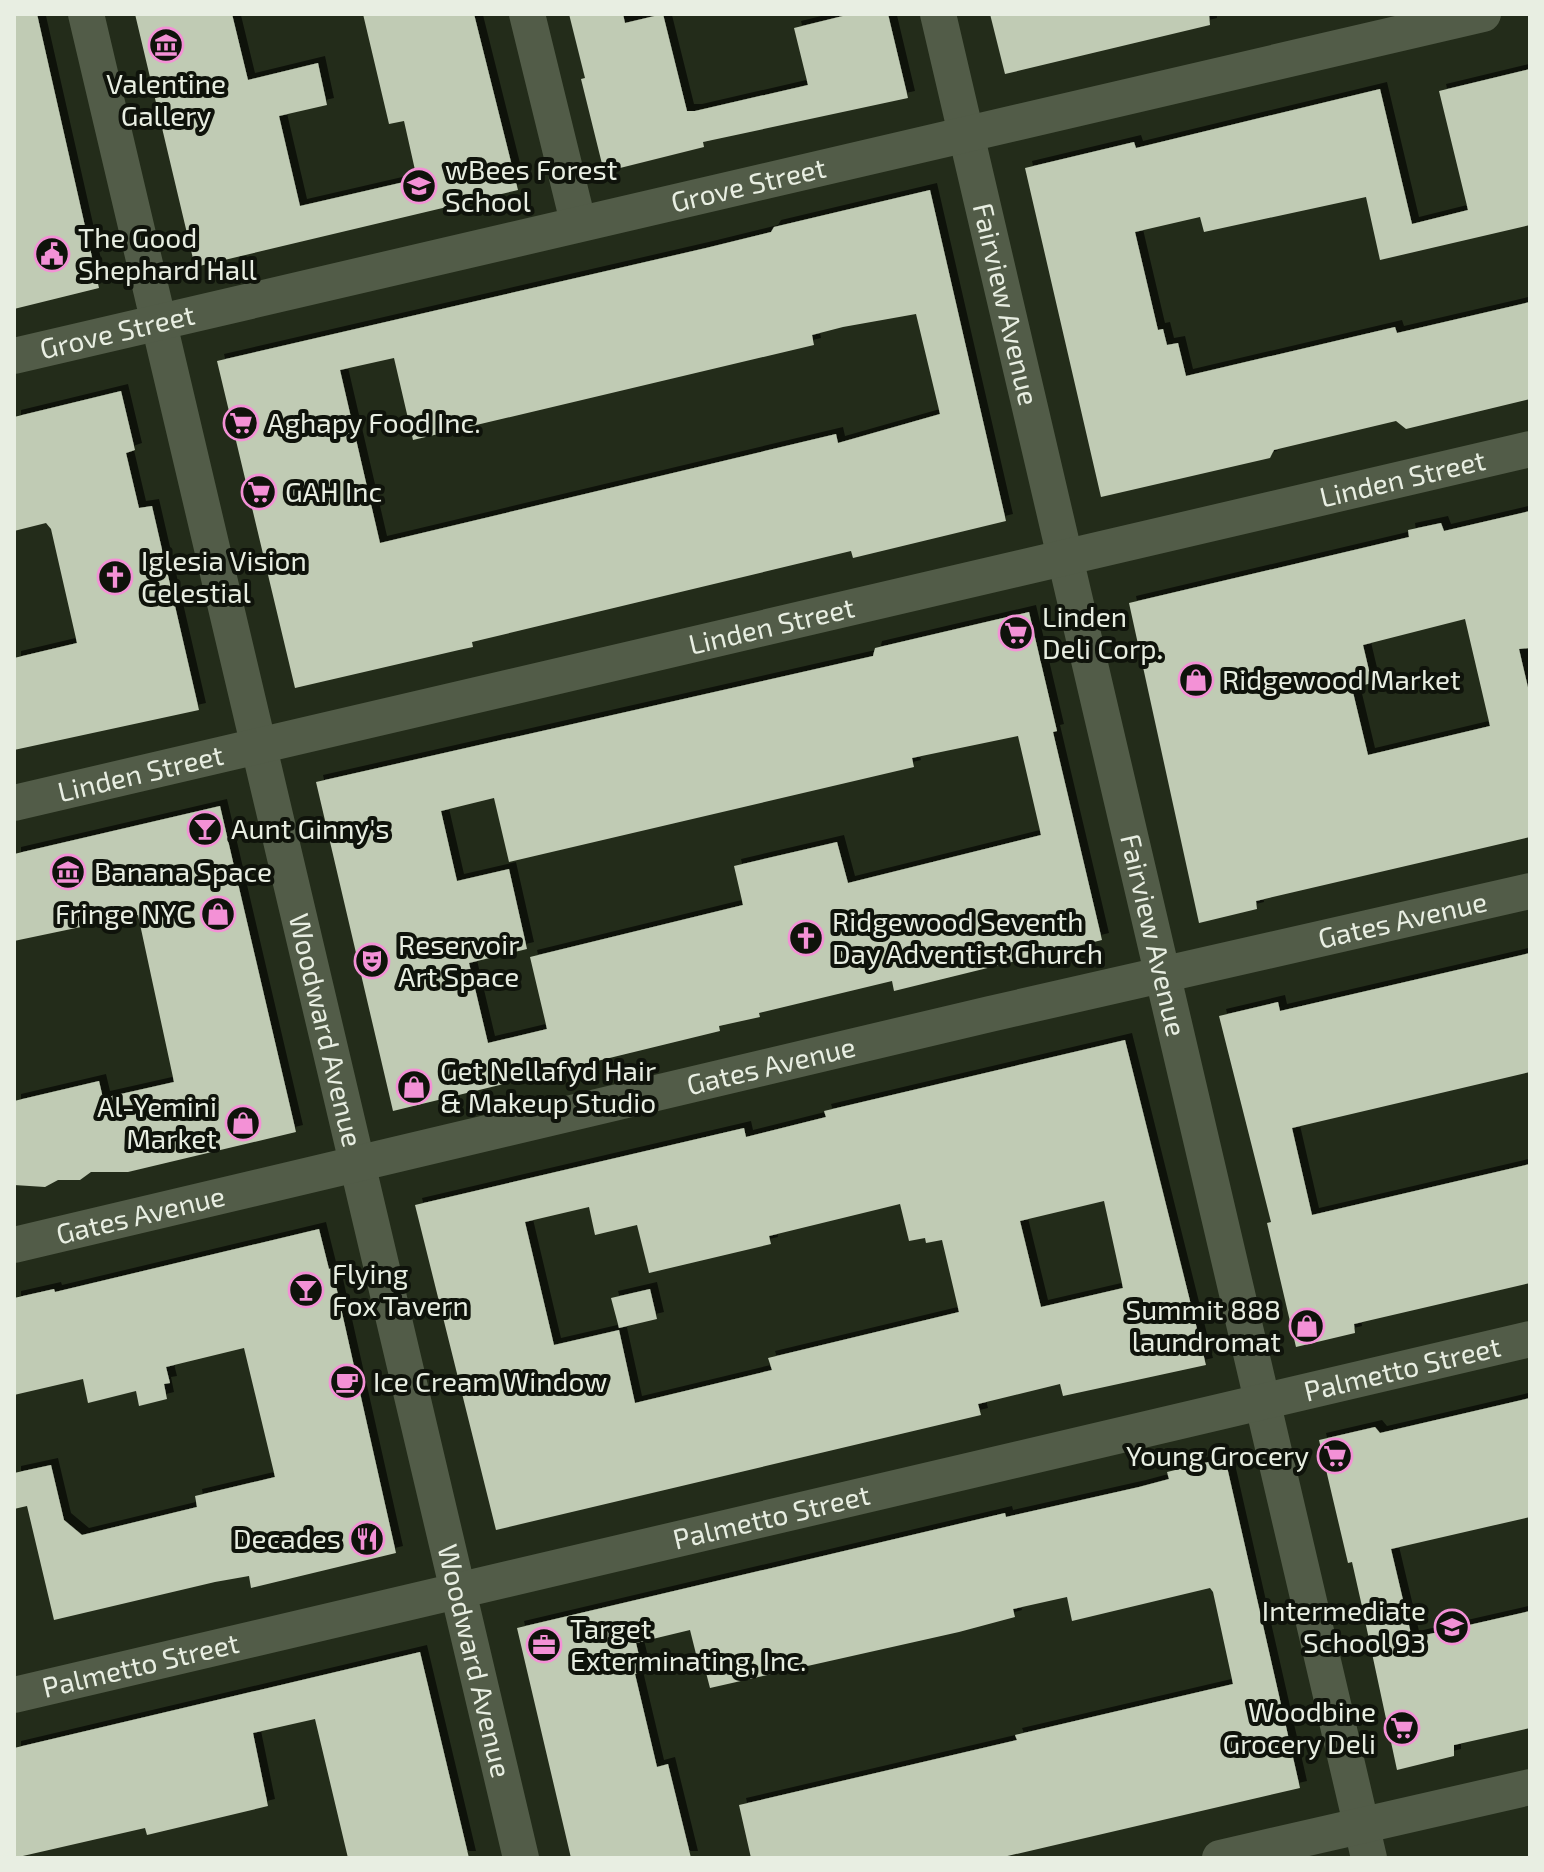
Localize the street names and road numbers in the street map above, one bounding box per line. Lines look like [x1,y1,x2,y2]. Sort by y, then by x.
street label: Grove Street [667,150,829,219]
street label: Fairview Avenue [967,199,1047,409]
street label: Grove Street [36,297,198,365]
street label: Linden Street [1316,442,1489,514]
street label: Linden Street [685,589,858,661]
street label: Linden Street [54,737,227,808]
street label: Fairview Avenue [1114,830,1194,1040]
street label: Gates Avenue [1314,883,1490,955]
street label: Woodward Avenue [283,910,371,1150]
street label: Gates Avenue [683,1028,859,1101]
street label: Gates Avenue [52,1178,228,1250]
street label: Palmetto Street [1300,1328,1504,1408]
street label: Palmetto Street [669,1477,873,1556]
street label: Woodward Avenue [431,1540,519,1781]
street label: Palmetto Street [39,1625,242,1704]

